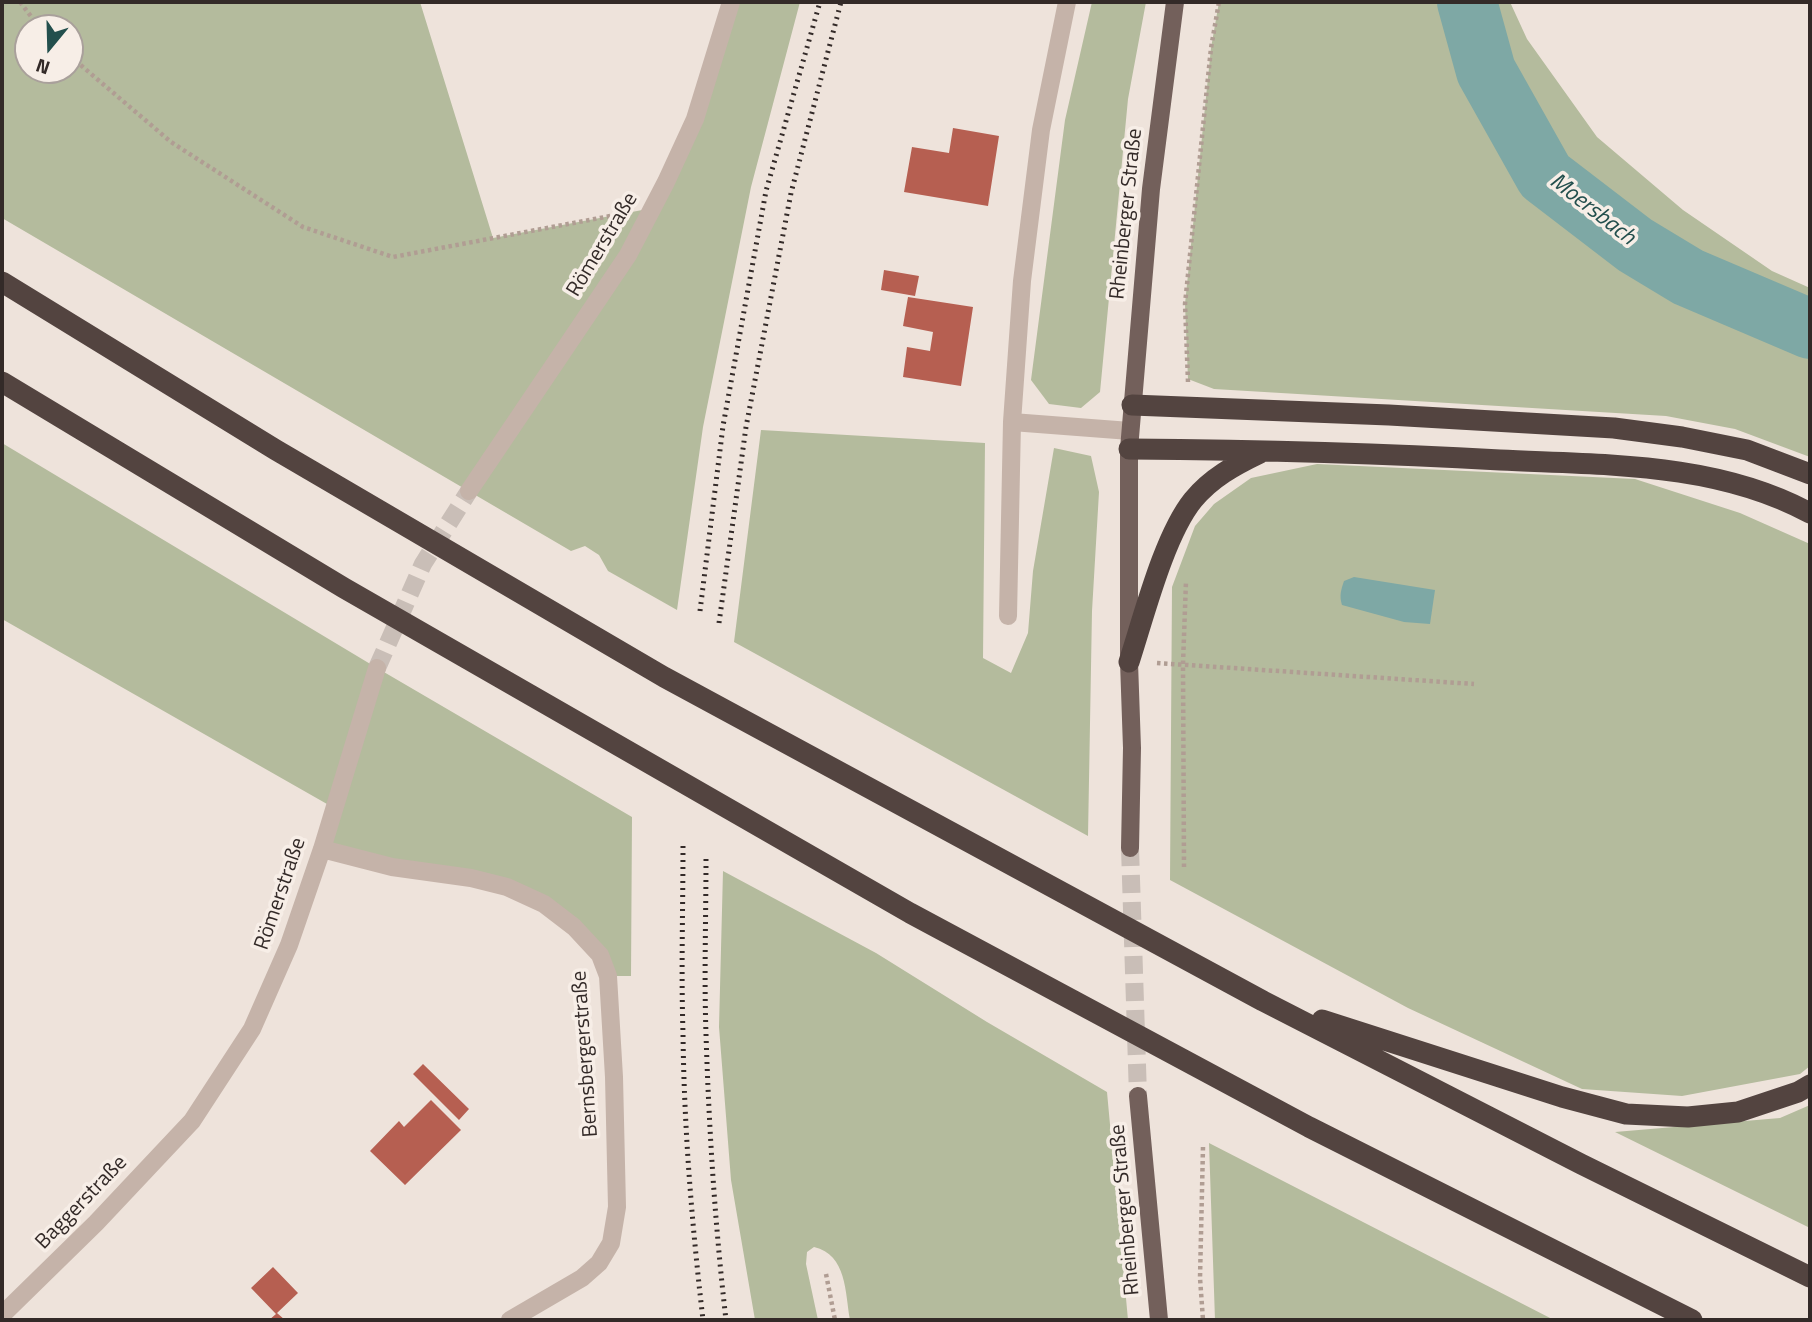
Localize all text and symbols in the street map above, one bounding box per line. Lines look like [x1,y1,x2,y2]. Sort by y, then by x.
north arrow [14,14,84,84]
text: N [32,52,54,83]
street label: Rheinberger Straße [1105,127,1149,301]
water label: Moersbach [1544,168,1640,252]
street label: Römerstraße [562,188,644,302]
street label: Römerstraße [250,835,312,953]
street label: Bernsbergerstraße [568,970,604,1138]
street label: Rheinberger Straße [1106,1123,1146,1297]
street label: Baggerstraße [31,1151,133,1255]

